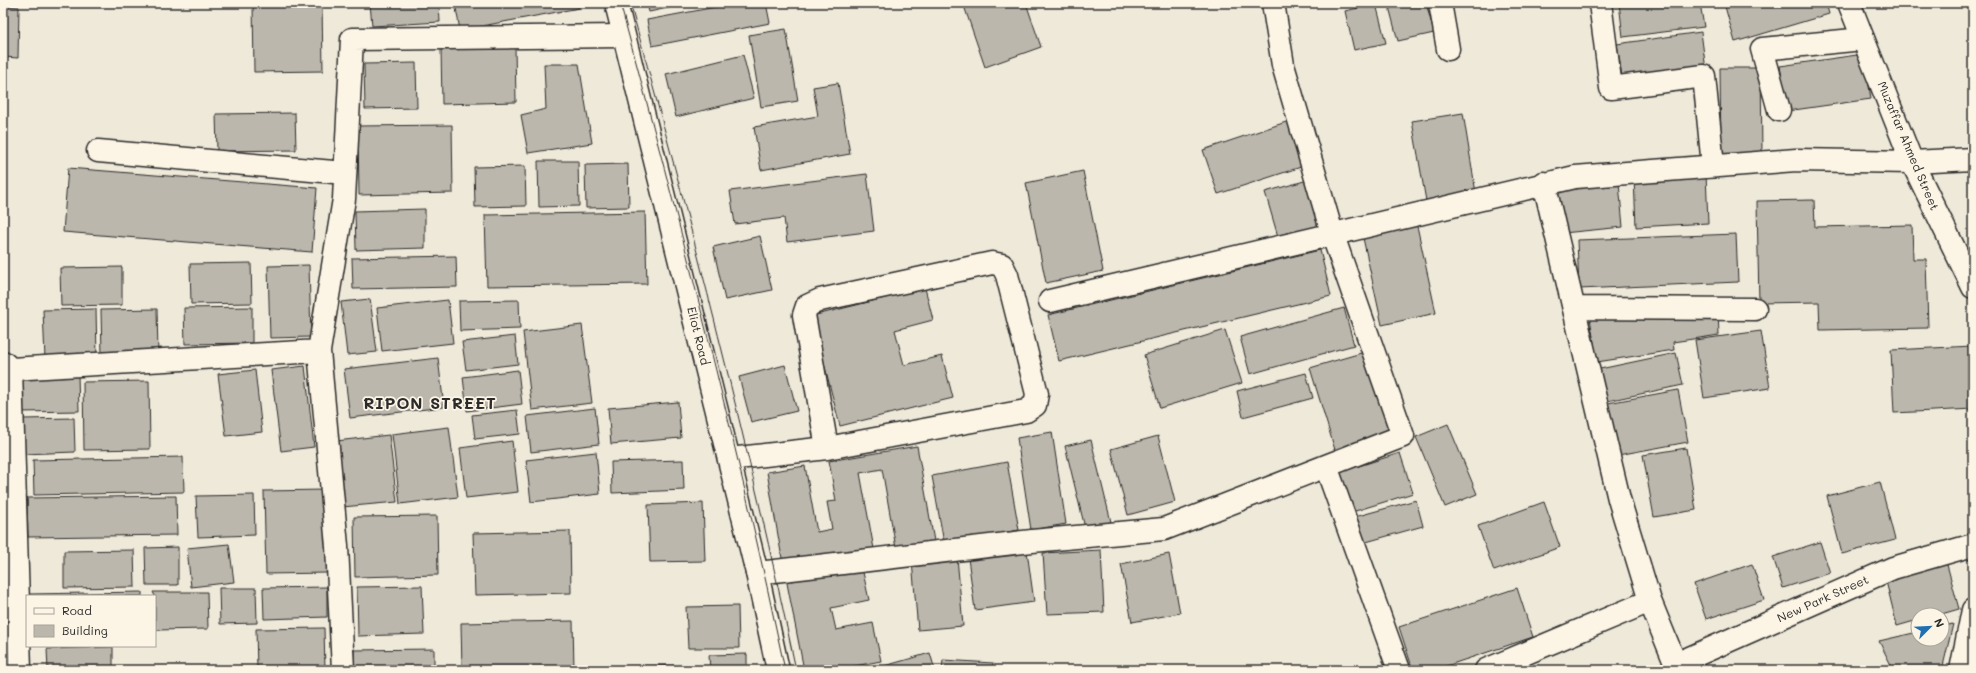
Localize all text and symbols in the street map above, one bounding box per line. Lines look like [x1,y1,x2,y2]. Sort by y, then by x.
street label: Muzaffar Ahmed Street [1874,79,1943,213]
street label: Eliot Road [684,305,714,367]
district label: RIPON STREET [363,392,497,413]
street label: New Park Street [1774,571,1871,625]
legend [26,595,156,647]
text: Road [62,602,92,618]
north arrow [1910,607,1950,647]
text: N [1931,616,1948,630]
text: Building [62,622,108,638]

